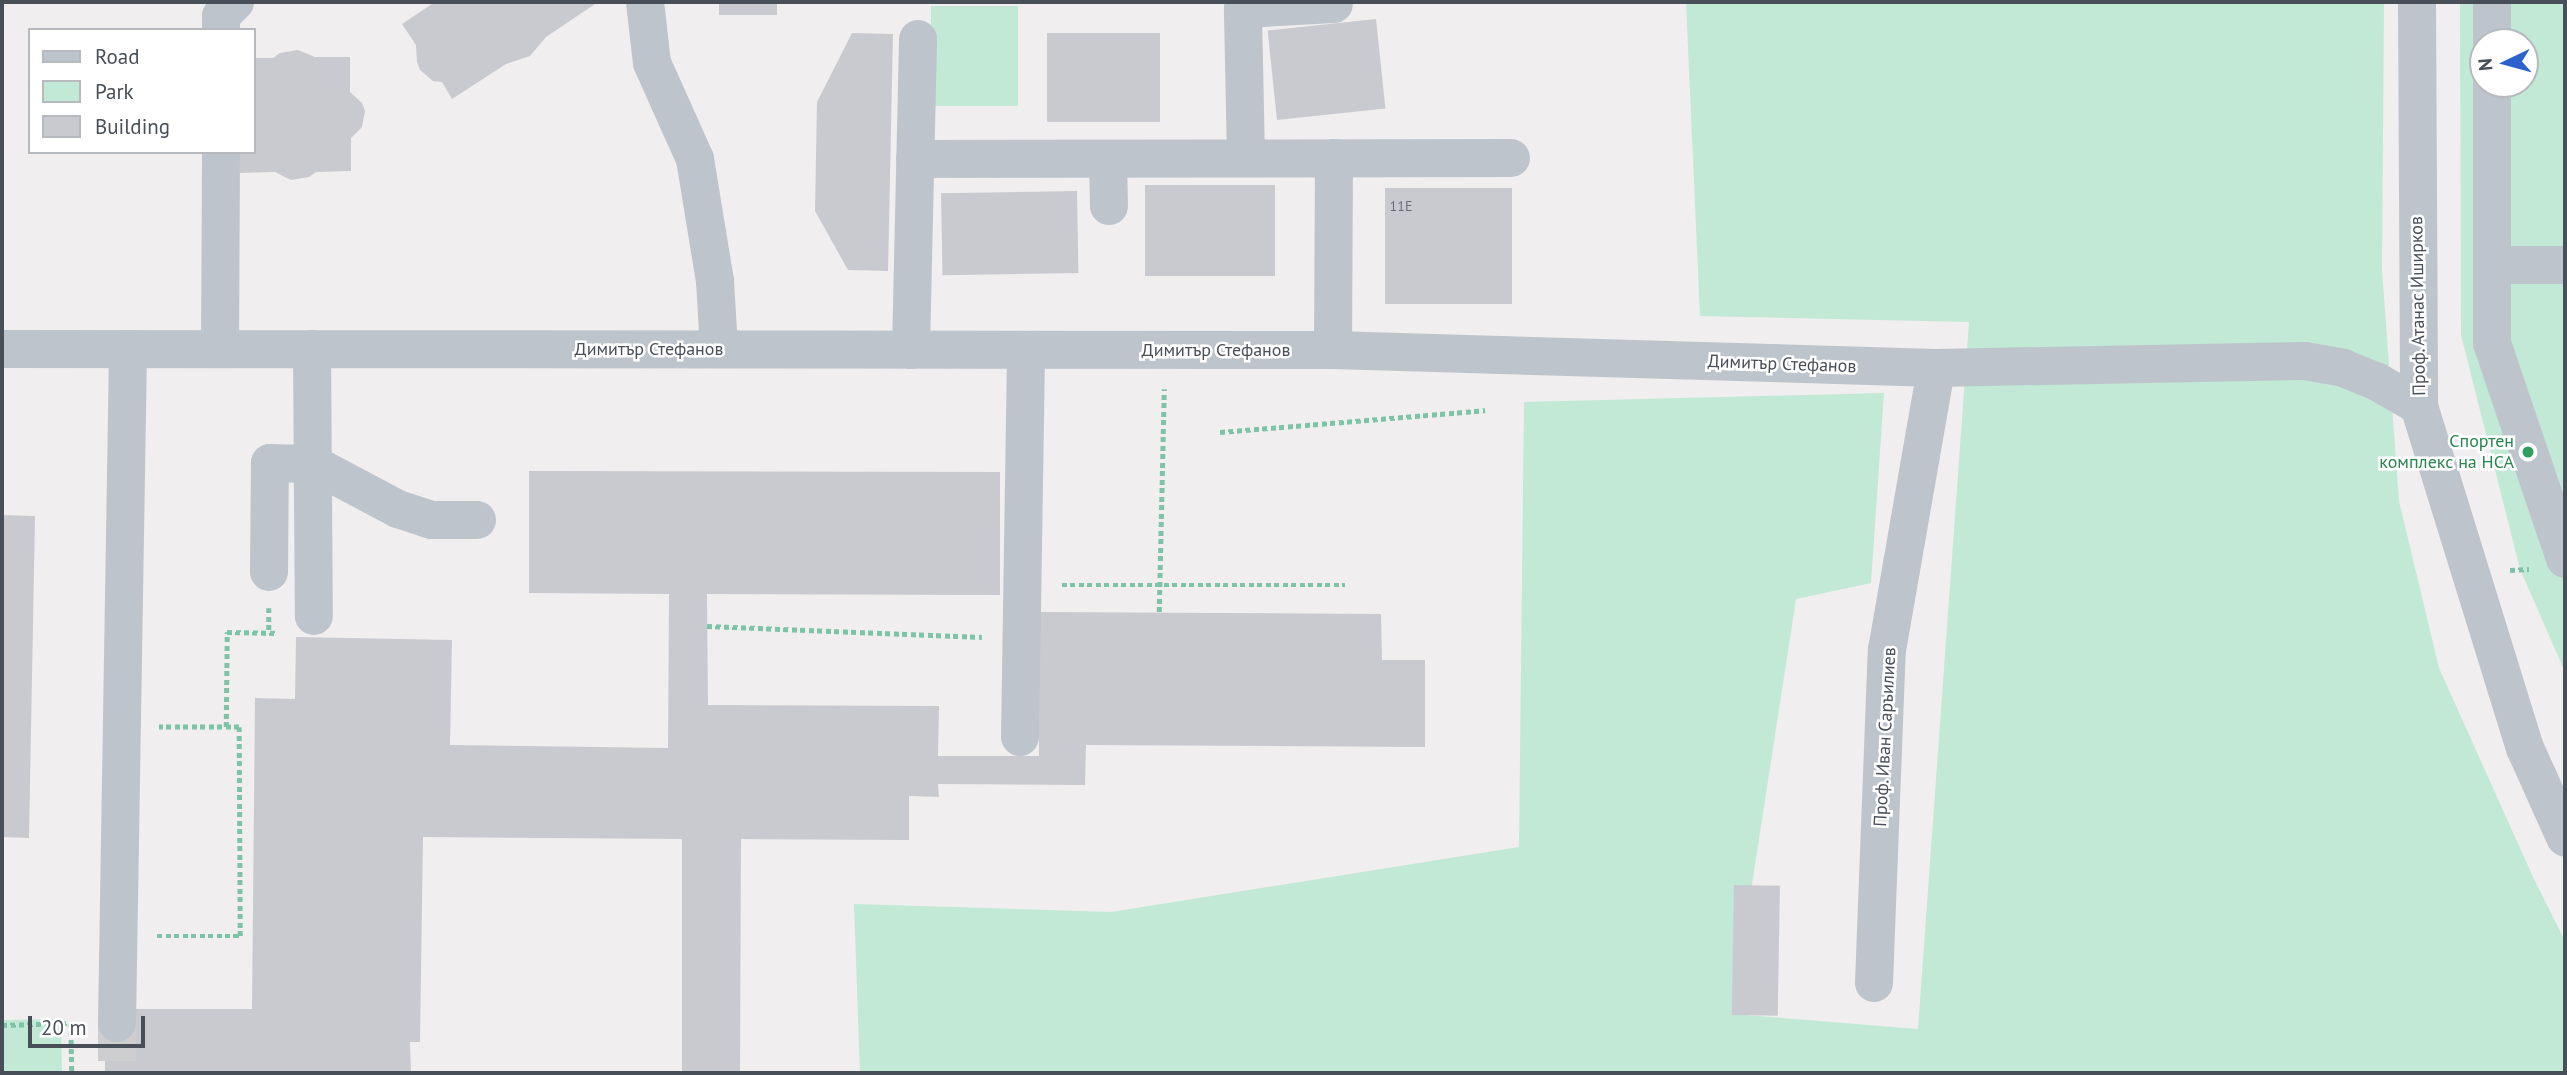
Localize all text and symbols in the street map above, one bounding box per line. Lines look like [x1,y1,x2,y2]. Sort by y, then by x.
legend [28,28,256,154]
north arrow [2469,28,2539,98]
text: Road [95,43,139,70]
text: N [2473,57,2498,72]
text: Park [95,78,134,105]
text: Building [95,113,170,140]
house number: 11Е [1390,198,1412,214]
street label: Проф. Атанас Иширков [2406,215,2430,397]
street label: Димитър Стефанов [575,338,723,360]
street label: Димитър Стефанов [1142,339,1290,361]
street label: Димитър Стефанов [1707,351,1857,377]
place label: Спортен комплекс на НСА [2379,431,2514,474]
marker: Спортен комплекс на НСА [2520,444,2536,460]
street label: Проф. Иван Саръилиев [1869,646,1901,828]
scale bar [32,1002,149,1046]
text: 20 m [41,1014,87,1041]

